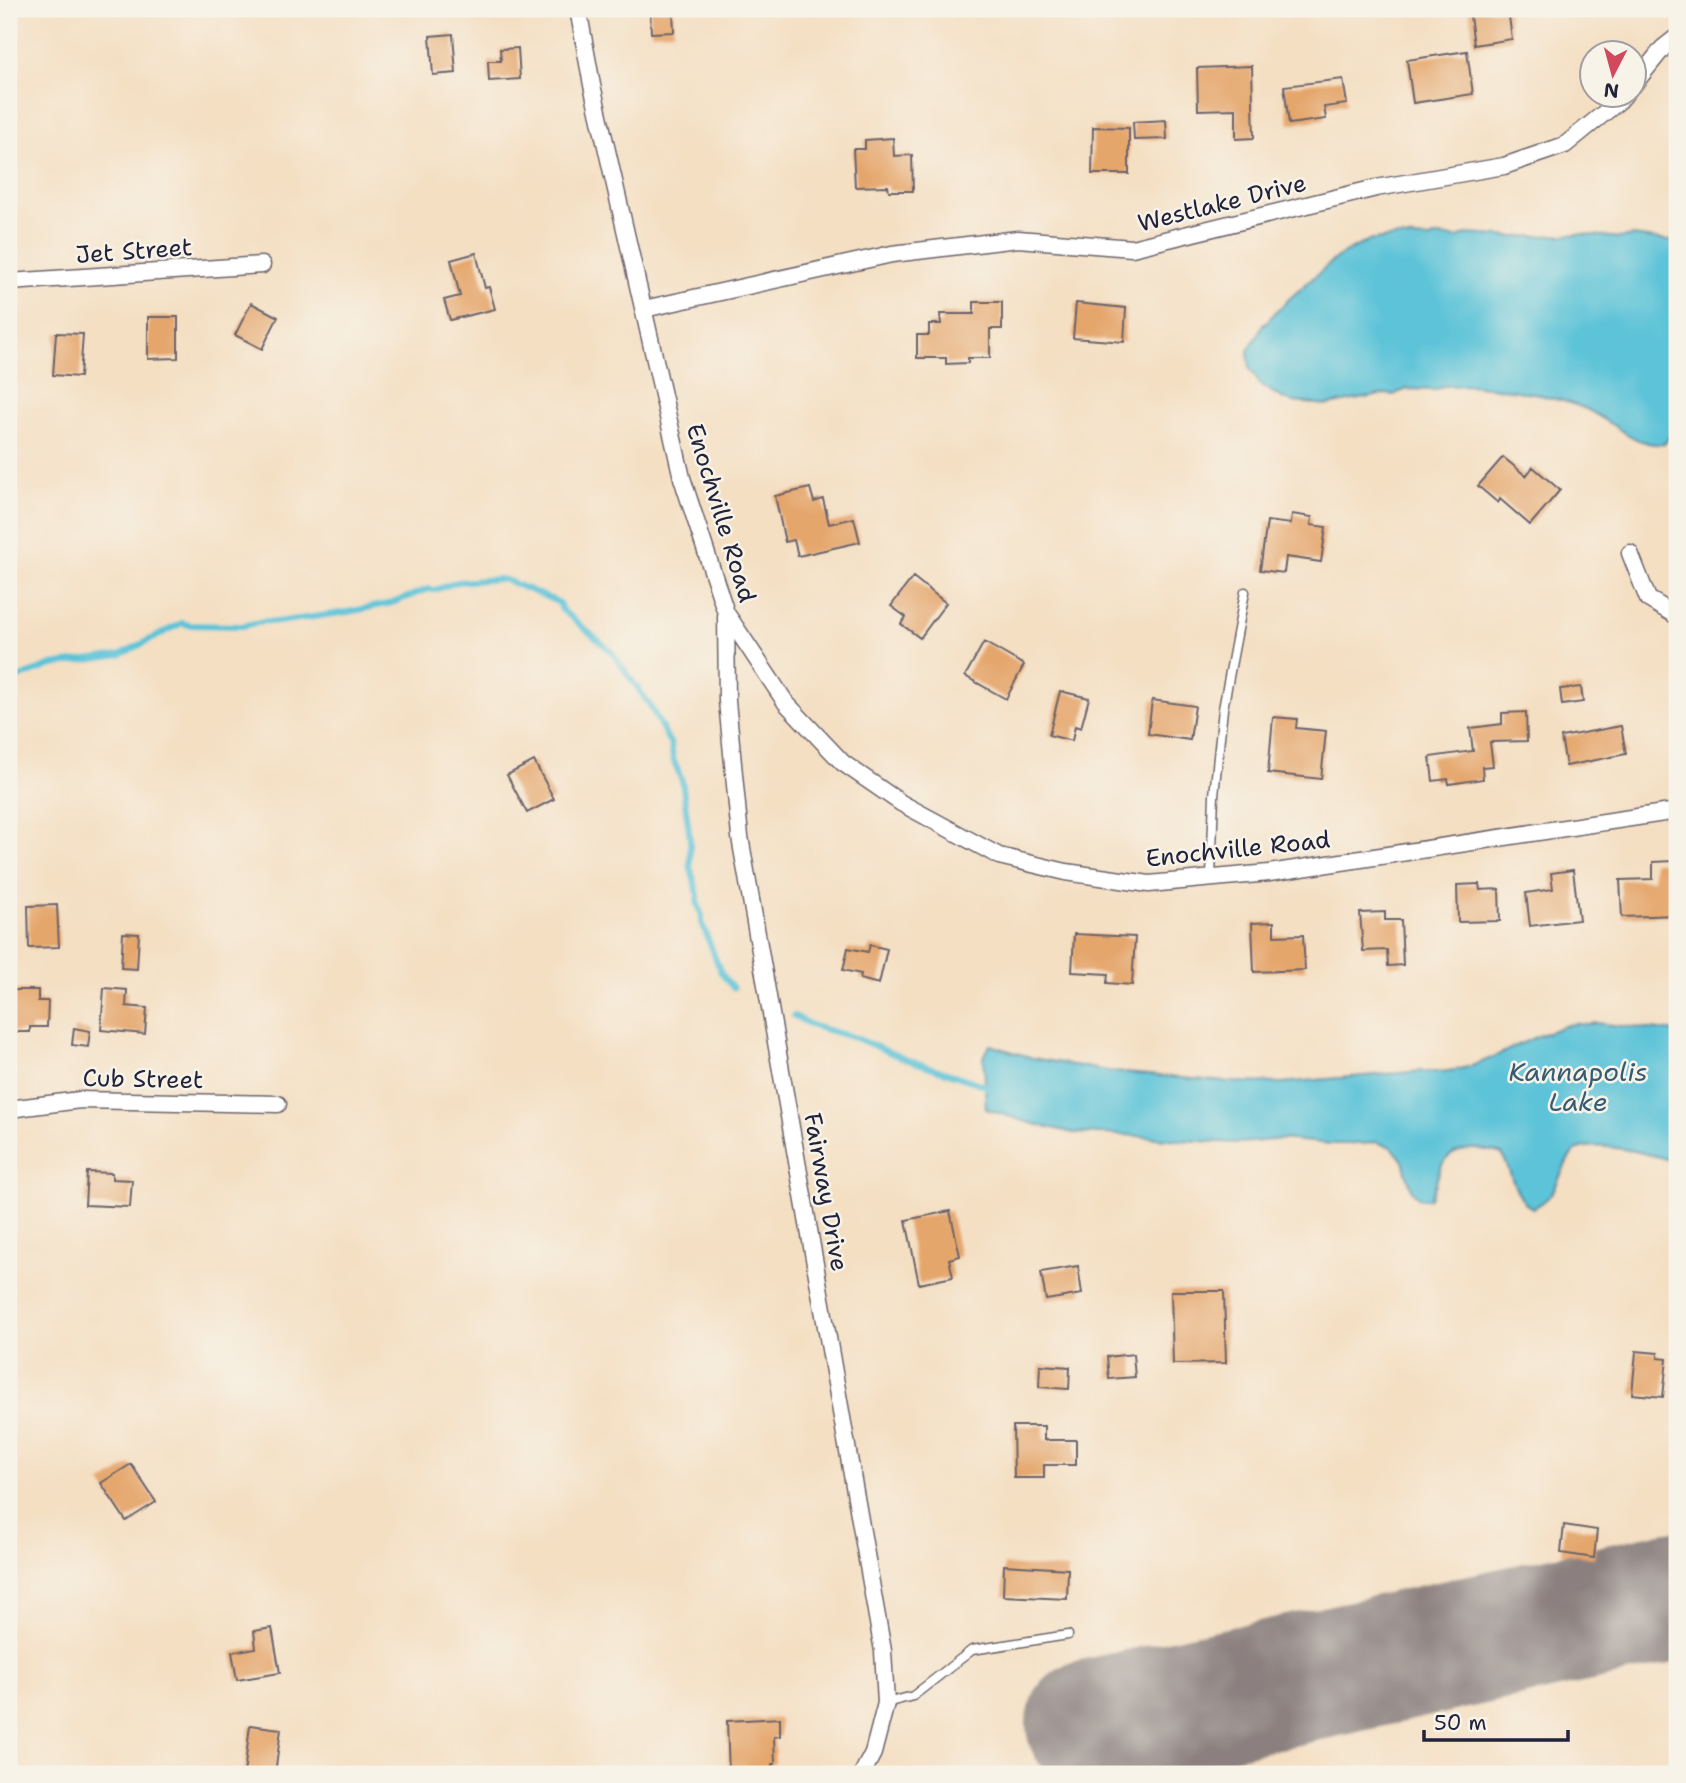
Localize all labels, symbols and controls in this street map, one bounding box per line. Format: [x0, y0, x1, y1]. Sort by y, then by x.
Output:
north arrow [1578, 38, 1648, 108]
text: N [1602, 77, 1620, 104]
street label: Westlake Drive [1134, 167, 1310, 239]
street label: Jet Street [75, 231, 193, 271]
street label: Enochville Road [679, 420, 763, 606]
street label: Enochville Road [1144, 823, 1332, 875]
water label: Kannapolis Lake [1508, 1054, 1648, 1119]
street label: Cub Street [82, 1062, 204, 1096]
street label: Fairway Drive [796, 1110, 856, 1274]
scale bar [1424, 1699, 1567, 1743]
text: 50 m [1434, 1709, 1487, 1737]

